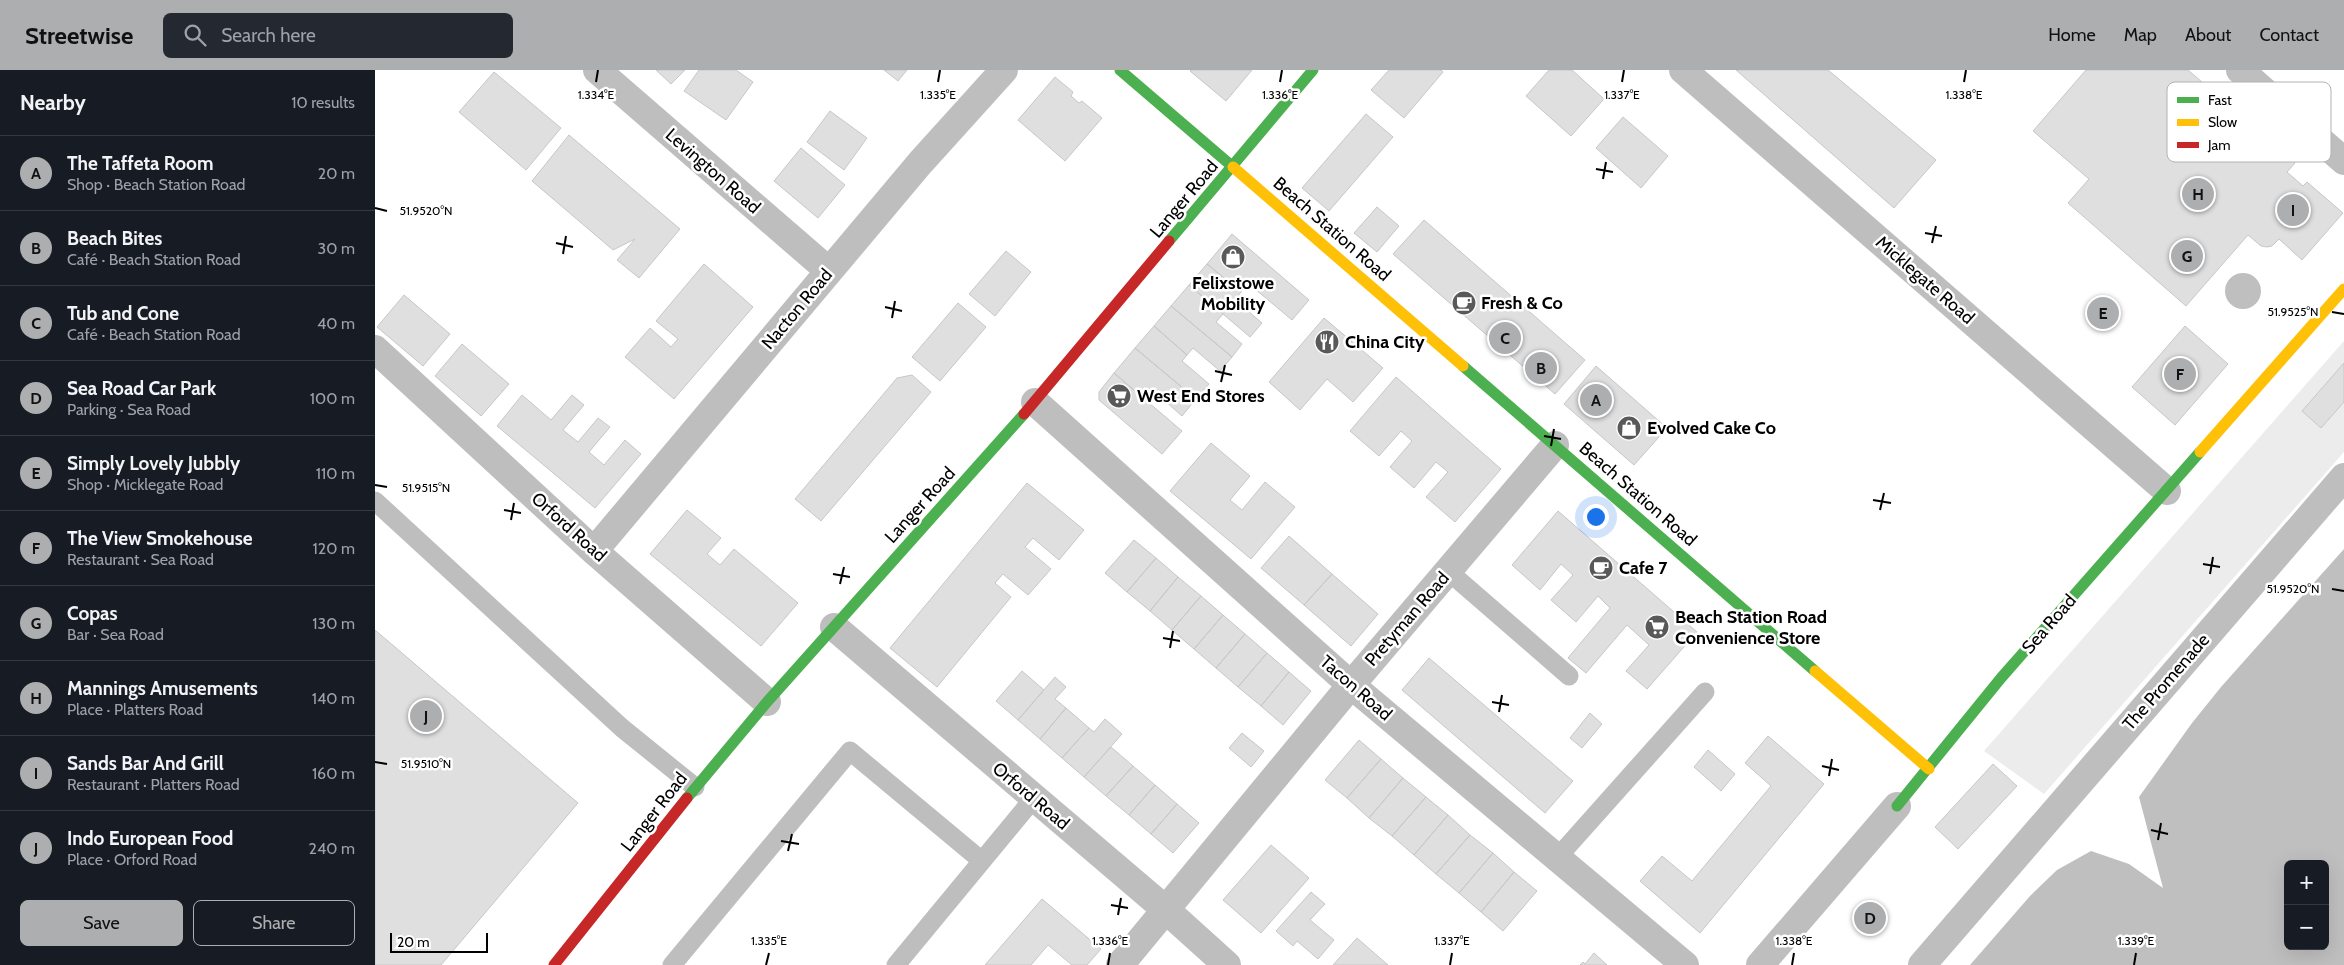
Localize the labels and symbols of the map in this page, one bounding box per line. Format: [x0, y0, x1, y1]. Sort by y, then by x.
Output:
legend [2167, 82, 2331, 162]
text: 1.334°E [578, 87, 615, 102]
text: 1.335°E [920, 87, 956, 102]
text: 1.336°E [1262, 87, 1298, 102]
text: 1.337°E [1604, 87, 1640, 102]
text: 1.338°E [1946, 87, 1983, 102]
text: Fast [2208, 91, 2232, 109]
text: Slow [2208, 113, 2237, 131]
street label: Levington Road [661, 124, 765, 218]
text: Jam [2207, 136, 2230, 154]
street label: Langer Road [1145, 156, 1223, 242]
street label: Beach Station Road [1269, 172, 1395, 286]
pin: H [2182, 175, 2214, 213]
pin: I [2277, 191, 2309, 229]
text: 51.9520°N [400, 203, 452, 218]
street label: Micklegate Road [1871, 231, 1979, 329]
pin: G [2171, 237, 2203, 275]
shop icon: Felixstowe Mobility [1220, 244, 1246, 270]
street label: Nacton Road [757, 264, 837, 354]
place label: Felixstowe Mobility [1192, 272, 1274, 315]
cafe icon: Fresh & Co [1451, 290, 1477, 316]
place label: Fresh & Co [1481, 292, 1563, 314]
pin: E [2087, 294, 2119, 332]
text: 51.9525°N [2268, 304, 2318, 319]
pin: C [1489, 319, 1521, 357]
restaurant icon: China City [1314, 329, 1340, 355]
place label: China City [1345, 331, 1425, 353]
pin: B [1525, 349, 1557, 387]
pin: F [2164, 355, 2196, 393]
pin: A [1580, 381, 1612, 419]
supermarket icon: West End Stores [1106, 383, 1132, 409]
place label: West End Stores [1137, 385, 1265, 407]
shop icon: Evolved Cake Co [1616, 415, 1642, 441]
place label: Evolved Cake Co [1647, 417, 1776, 439]
street label: Beach Station Road [1575, 437, 1701, 551]
street label: Langer Road [880, 462, 960, 548]
text: 51.9515°N [402, 480, 450, 495]
street label: Orford Road [527, 487, 611, 567]
your location [1583, 504, 1609, 530]
cafe icon: Cafe 7 [1588, 555, 1614, 581]
place label: Cafe 7 [1619, 557, 1668, 579]
street label: Pretyman Road [1360, 567, 1454, 671]
text: 51.9520°N [2267, 581, 2319, 596]
street label: Sea Road [2017, 590, 2081, 658]
place label: Beach Station Road Convenience Store [1675, 606, 1827, 649]
supermarket icon: Beach Station Road Convenience Store [1644, 614, 1670, 640]
street label: The Promenade [2118, 629, 2214, 735]
street label: Tacon Road [1315, 651, 1397, 725]
pin: J [410, 697, 442, 735]
text: 51.9510°N [401, 756, 451, 771]
street label: Orford Road [988, 757, 1074, 835]
street label: Langer Road [616, 768, 692, 856]
pin: D [1854, 899, 1886, 937]
scale bar [390, 930, 487, 953]
text: 1.335°E [751, 933, 787, 948]
text: 1.336°E [1092, 933, 1128, 948]
text: 1.337°E [1434, 933, 1470, 948]
text: 1.338°E [1776, 933, 1813, 948]
text: 1.339°E [2118, 933, 2155, 948]

